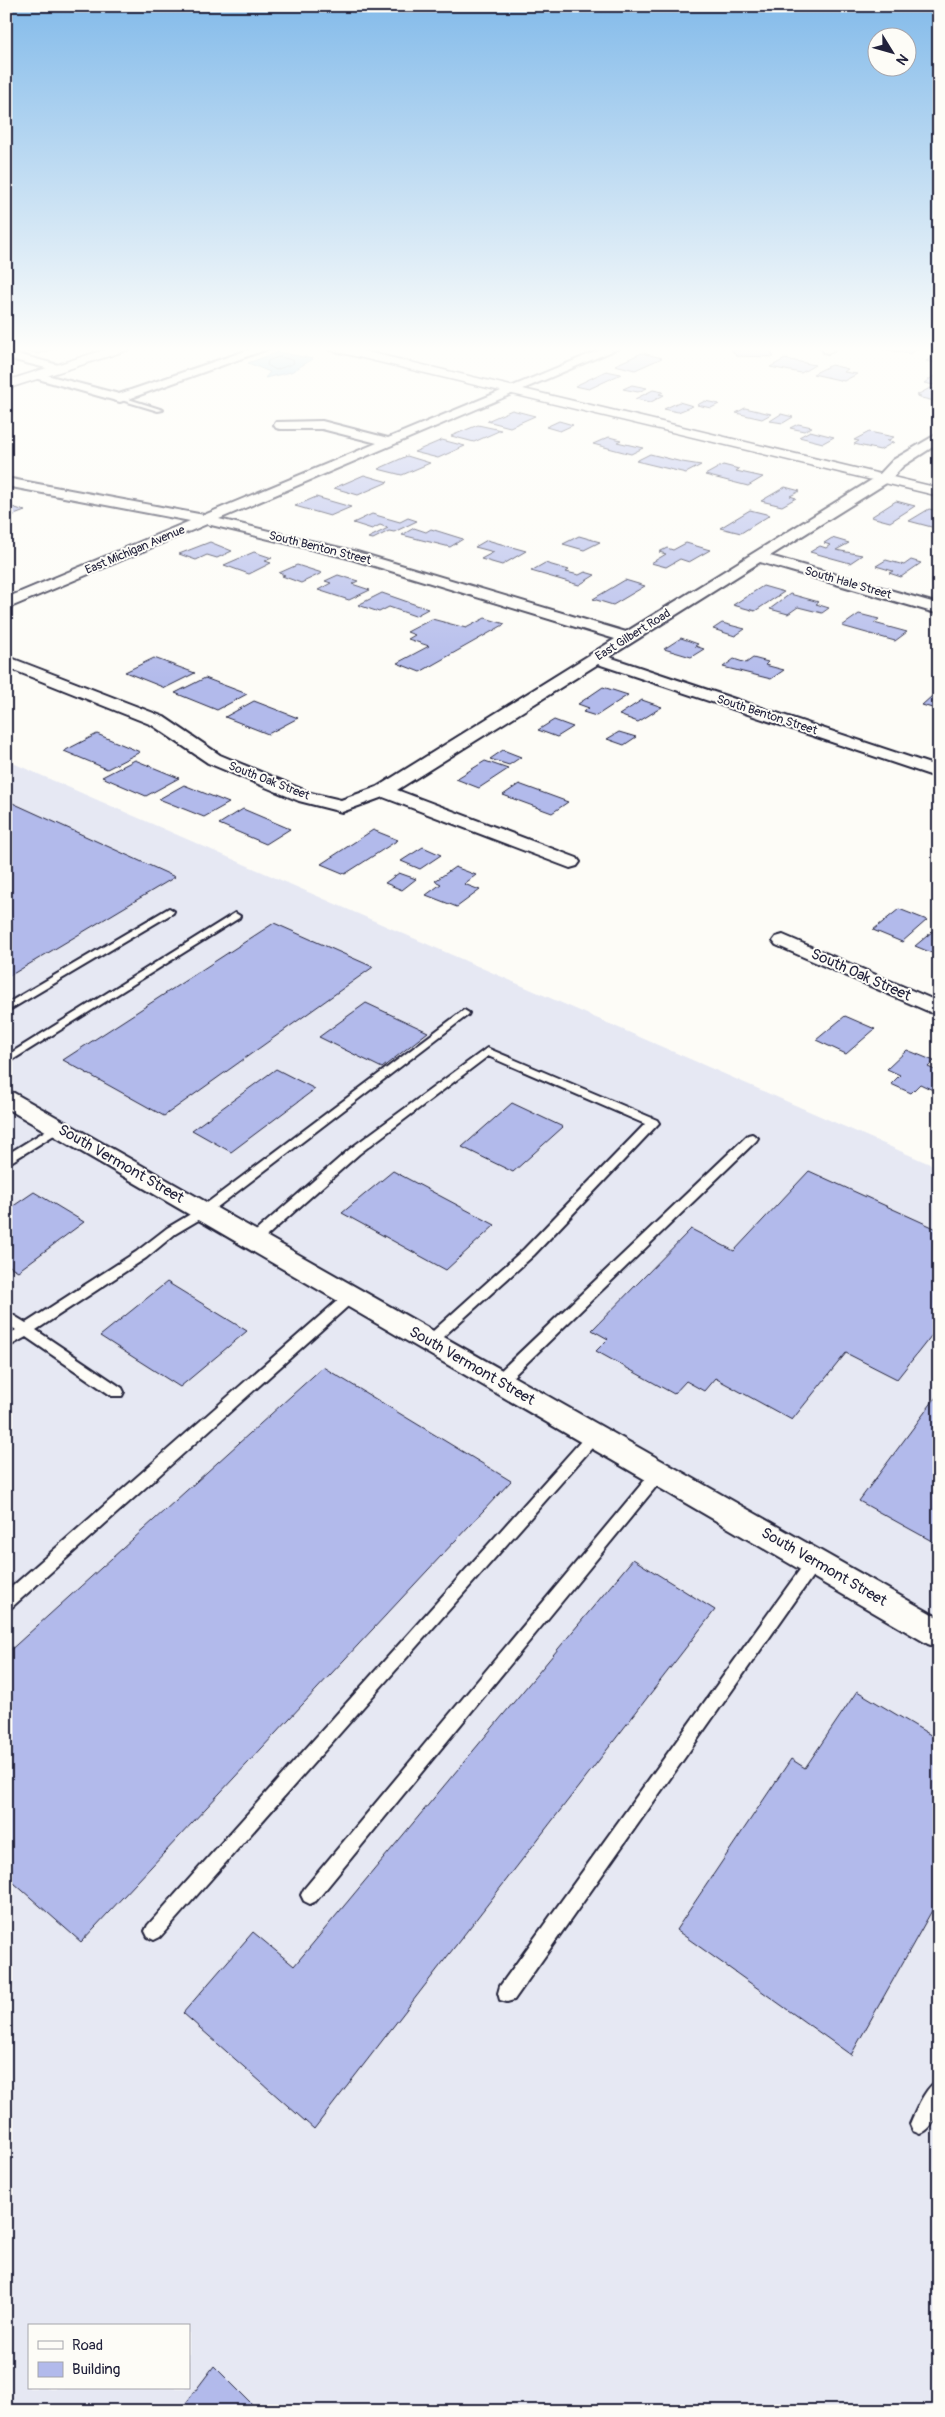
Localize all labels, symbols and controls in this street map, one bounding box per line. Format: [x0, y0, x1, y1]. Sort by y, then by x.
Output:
north arrow [868, 28, 918, 78]
text: N [892, 51, 912, 68]
street label: East Michigan Avenue [83, 522, 187, 578]
street label: South Benton Street [267, 528, 373, 568]
street label: South Hale Street [803, 563, 893, 603]
street label: East Gilbert Road [593, 606, 674, 664]
street label: South Benton Street [715, 692, 819, 738]
street label: South Oak Street [226, 759, 312, 803]
street label: South Oak Street [808, 944, 915, 1006]
street label: South Vermont Street [55, 1120, 188, 1208]
street label: South Vermont Street [406, 1322, 539, 1410]
street label: South Vermont Street [758, 1523, 891, 1611]
legend [28, 2324, 190, 2390]
text: Road [72, 2336, 103, 2355]
text: Building [72, 2360, 120, 2379]

